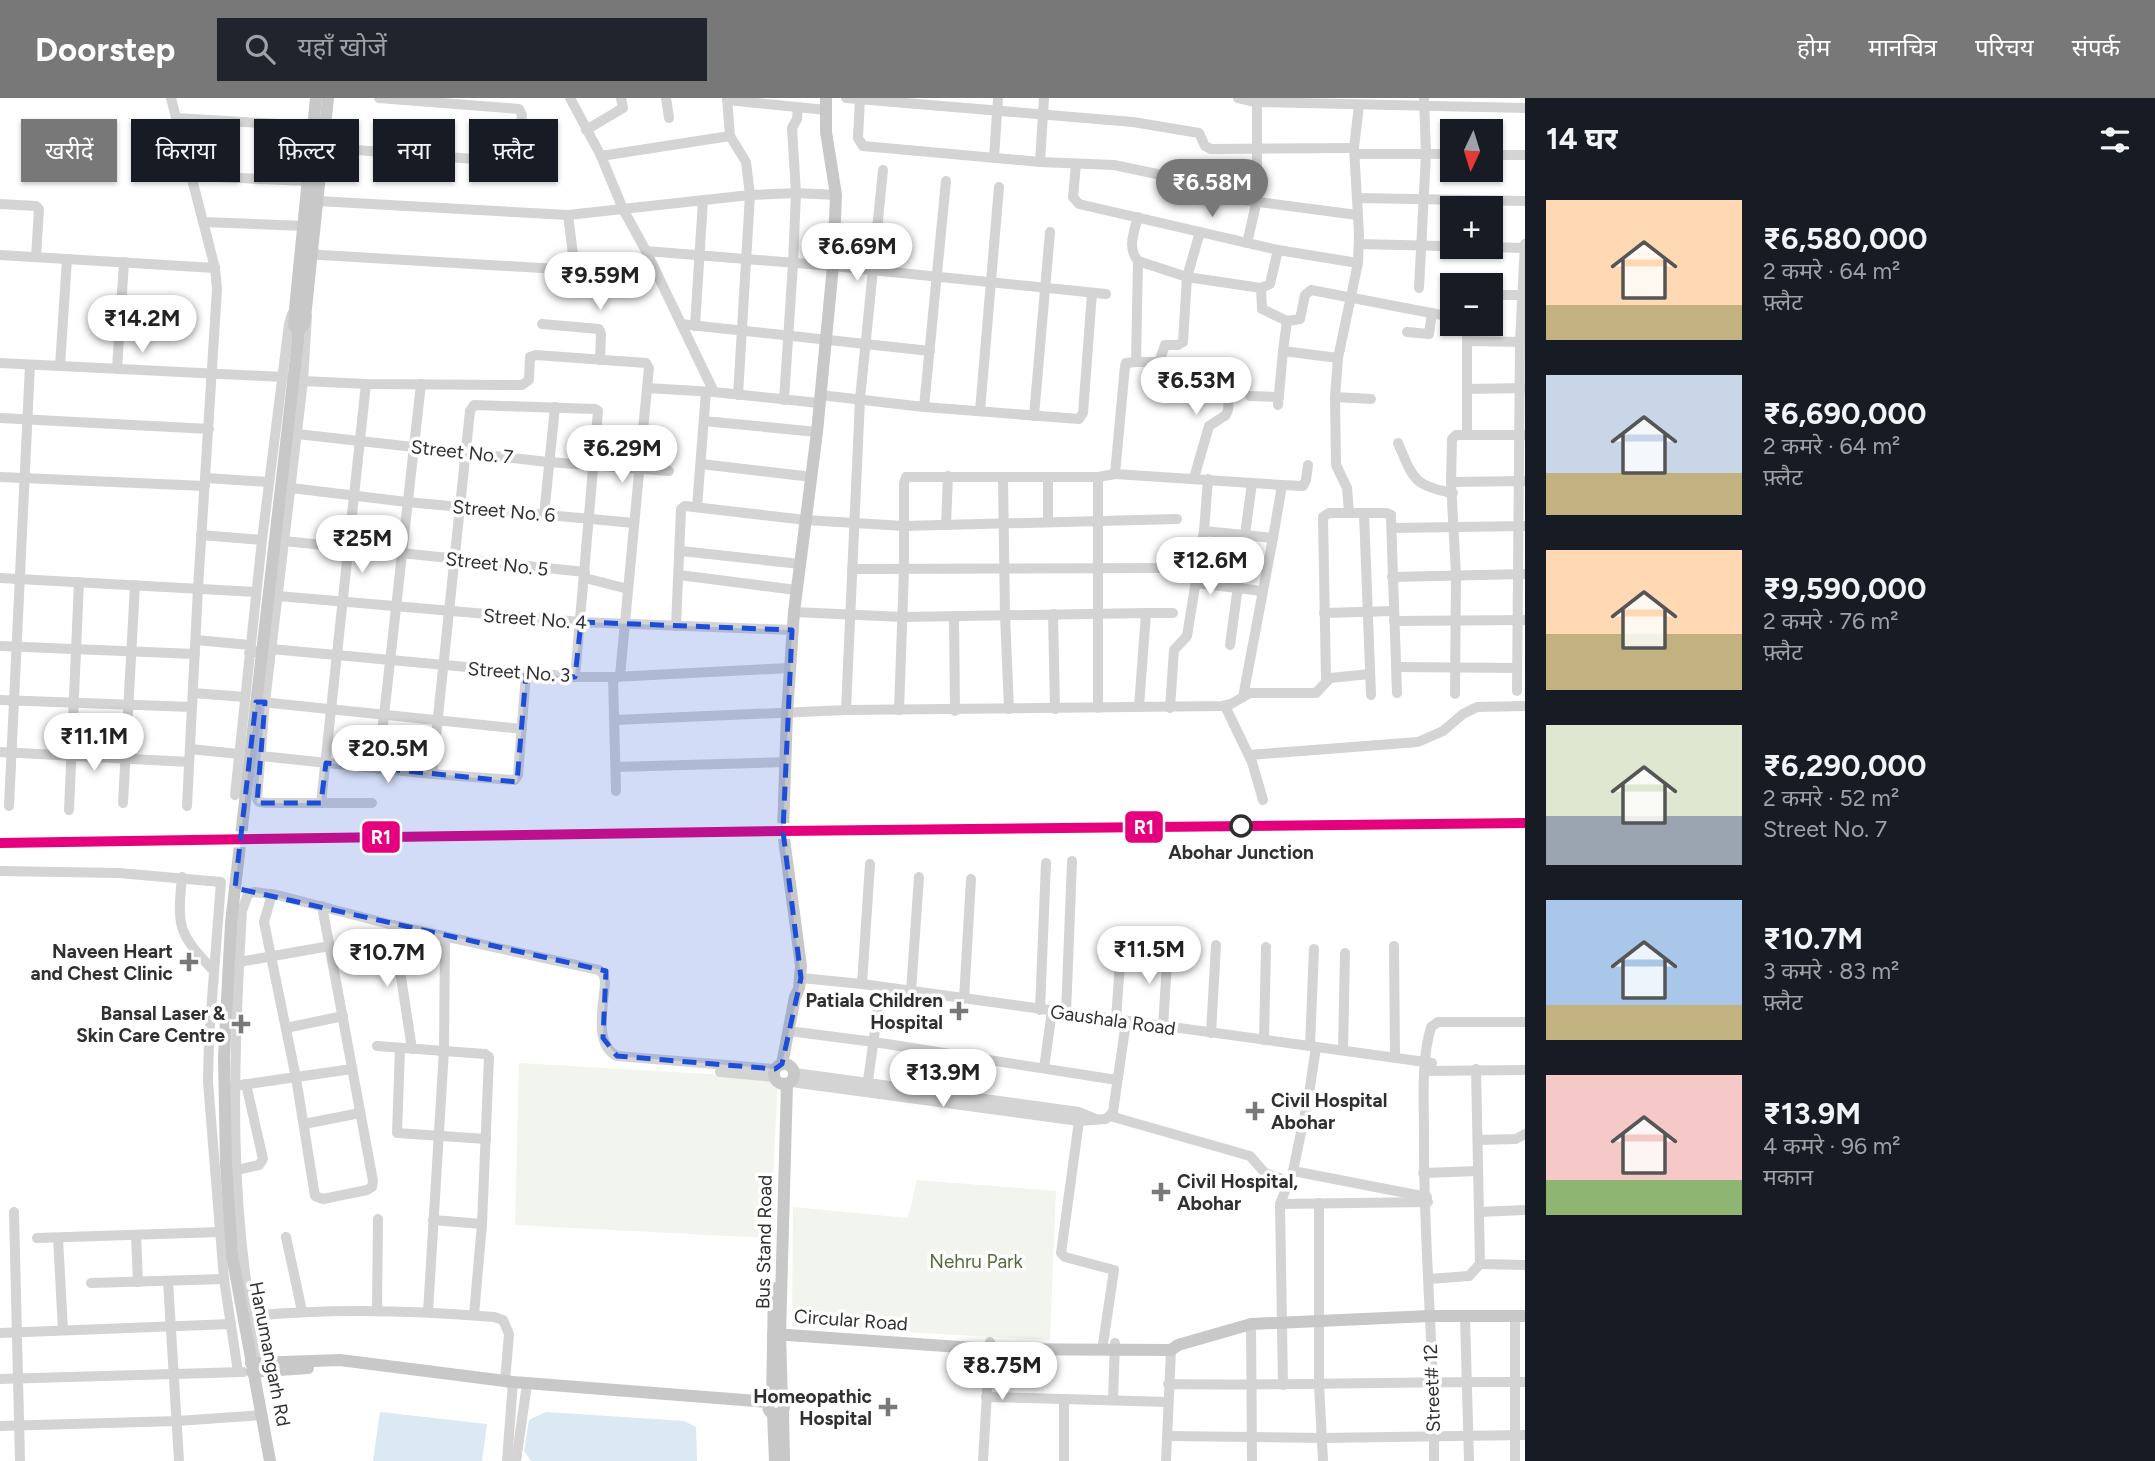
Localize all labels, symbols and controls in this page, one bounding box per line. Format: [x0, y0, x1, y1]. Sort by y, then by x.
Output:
search box [217, 18, 707, 81]
text: Doorstep [35, 30, 175, 69]
icon: search [241, 30, 279, 68]
text: यहाँ खोजें [297, 31, 387, 63]
text: होम [1797, 33, 1830, 62]
text: मानचित्र [1868, 33, 1937, 62]
text: परिचय [1975, 33, 2034, 62]
text: संपर्क [2072, 33, 2120, 62]
chip: खरीदें [21, 119, 117, 182]
chip: किराया [131, 119, 240, 182]
chip: फ़िल्टर [254, 119, 359, 182]
chip: नया [373, 119, 455, 182]
chip: फ़्लैट [469, 119, 558, 182]
north arrow [1440, 119, 1503, 182]
map controls [1440, 119, 1503, 336]
text: 14 घर [1546, 120, 1617, 157]
icon: filters [2096, 121, 2134, 159]
pin: ₹6.58M [1155, 159, 1269, 219]
text: ₹6.58M [1172, 168, 1252, 196]
button: + [1440, 196, 1503, 259]
text: ₹6,580,000 [1763, 220, 1927, 257]
pin: ₹6.69M [800, 223, 914, 283]
icon: home [1602, 228, 1686, 312]
text: ₹6.69M [817, 232, 897, 260]
pin: ₹9.59M [543, 252, 657, 312]
text: 2 कमरे · 64 m² [1763, 257, 1900, 285]
text: ₹9.59M [560, 261, 640, 289]
button: − [1440, 273, 1503, 336]
text: फ़्लैट [1763, 288, 1803, 316]
pin: ₹14.2M [85, 296, 199, 355]
text: ₹14.2M [104, 304, 180, 332]
pin: ₹6.53M [1139, 358, 1253, 417]
text: ₹6.53M [1157, 366, 1235, 394]
text: ₹6,690,000 [1763, 395, 1926, 432]
icon: home [1602, 403, 1686, 487]
pin: ₹6.29M [565, 426, 679, 485]
text: 2 कमरे · 64 m² [1763, 432, 1900, 460]
text: ₹6.29M [582, 434, 662, 462]
street label: Street No. 7 [410, 435, 514, 469]
text: फ़्लैट [1763, 463, 1803, 491]
street label: Street No. 6 [452, 495, 557, 527]
pin: ₹25M [321, 516, 403, 575]
text: ₹25M [332, 524, 392, 552]
pin: ₹12.6M [1153, 538, 1267, 597]
text: ₹12.6M [1172, 546, 1248, 574]
street label: Street No. 5 [444, 547, 550, 581]
text: ₹9,590,000 [1763, 570, 1926, 607]
icon: home [1602, 578, 1686, 662]
street label: Street No. 4 [482, 604, 588, 634]
text: 2 कमरे · 76 m² [1763, 607, 1899, 635]
text: फ़्लैट [1763, 638, 1803, 666]
street label: Street No. 3 [467, 657, 571, 687]
pin: ₹11.1M [37, 714, 151, 773]
text: ₹11.1M [60, 722, 128, 750]
pin: ₹20.5M [331, 726, 445, 785]
text: ₹20.5M [348, 734, 428, 762]
text: ₹6,290,000 [1763, 747, 1926, 784]
icon: home [1602, 753, 1686, 837]
text: 2 कमरे · 52 m² [1763, 784, 1899, 812]
line badge: R1 [1124, 810, 1164, 844]
marker: Abohar Junction [1230, 815, 1252, 837]
text: Street No. 7 [1763, 815, 1887, 843]
text: R1 [1134, 816, 1154, 839]
line badge: R1 [361, 820, 401, 854]
text: R1 [371, 826, 391, 849]
place label: Abohar Junction [1168, 841, 1314, 864]
text: ₹10.7M [1763, 920, 1863, 957]
pin: ₹11.5M [1092, 926, 1206, 986]
icon: home [1602, 928, 1686, 1012]
pin: ₹10.7M [330, 930, 444, 989]
text: ₹11.5M [1113, 935, 1185, 963]
text: ₹10.7M [349, 938, 425, 966]
place label: Naveen Heart and Chest Clinic [31, 940, 173, 985]
marker: Naveen Heart and Chest Clinic [179, 952, 199, 972]
text: 3 कमरे · 83 m² [1763, 957, 1899, 985]
text: फ़्लैट [1763, 988, 1803, 1016]
place label: Patiala Children Hospital [805, 989, 943, 1034]
street label: Gaushala Road [1049, 1000, 1177, 1040]
marker: Patiala Children Hospital [949, 1001, 969, 1021]
place label: Bansal Laser & Skin Care Centre [76, 1002, 226, 1047]
marker: Bansal Laser & Skin Care Centre [231, 1014, 251, 1034]
pin: ₹13.9M [886, 1049, 1000, 1109]
text: ₹13.9M [905, 1058, 981, 1086]
place label: Civil Hospital Abohar [1271, 1089, 1387, 1134]
text: ₹13.9M [1763, 1095, 1861, 1132]
marker: Civil Hospital Abohar [1245, 1101, 1265, 1121]
icon: home [1602, 1103, 1686, 1187]
text: 4 कमरे · 96 m² [1763, 1132, 1901, 1160]
text: मकान [1763, 1163, 1813, 1191]
place label: Civil Hospital, Abohar [1177, 1170, 1298, 1215]
street label: Bus Stand Road [751, 1175, 777, 1309]
marker: Civil Hospital, Abohar [1151, 1182, 1171, 1202]
park label: Nehru Park [929, 1250, 1024, 1273]
street label: Hanumangarh Rd [245, 1280, 295, 1428]
street label: Circular Road [793, 1305, 909, 1335]
pin: ₹8.75M [945, 1342, 1059, 1402]
street label: Street# 12 [1419, 1343, 1445, 1433]
text: ₹8.75M [962, 1351, 1042, 1379]
place label: Homeopathic Hospital [753, 1385, 872, 1430]
marker: Homeopathic Hospital [878, 1397, 898, 1417]

